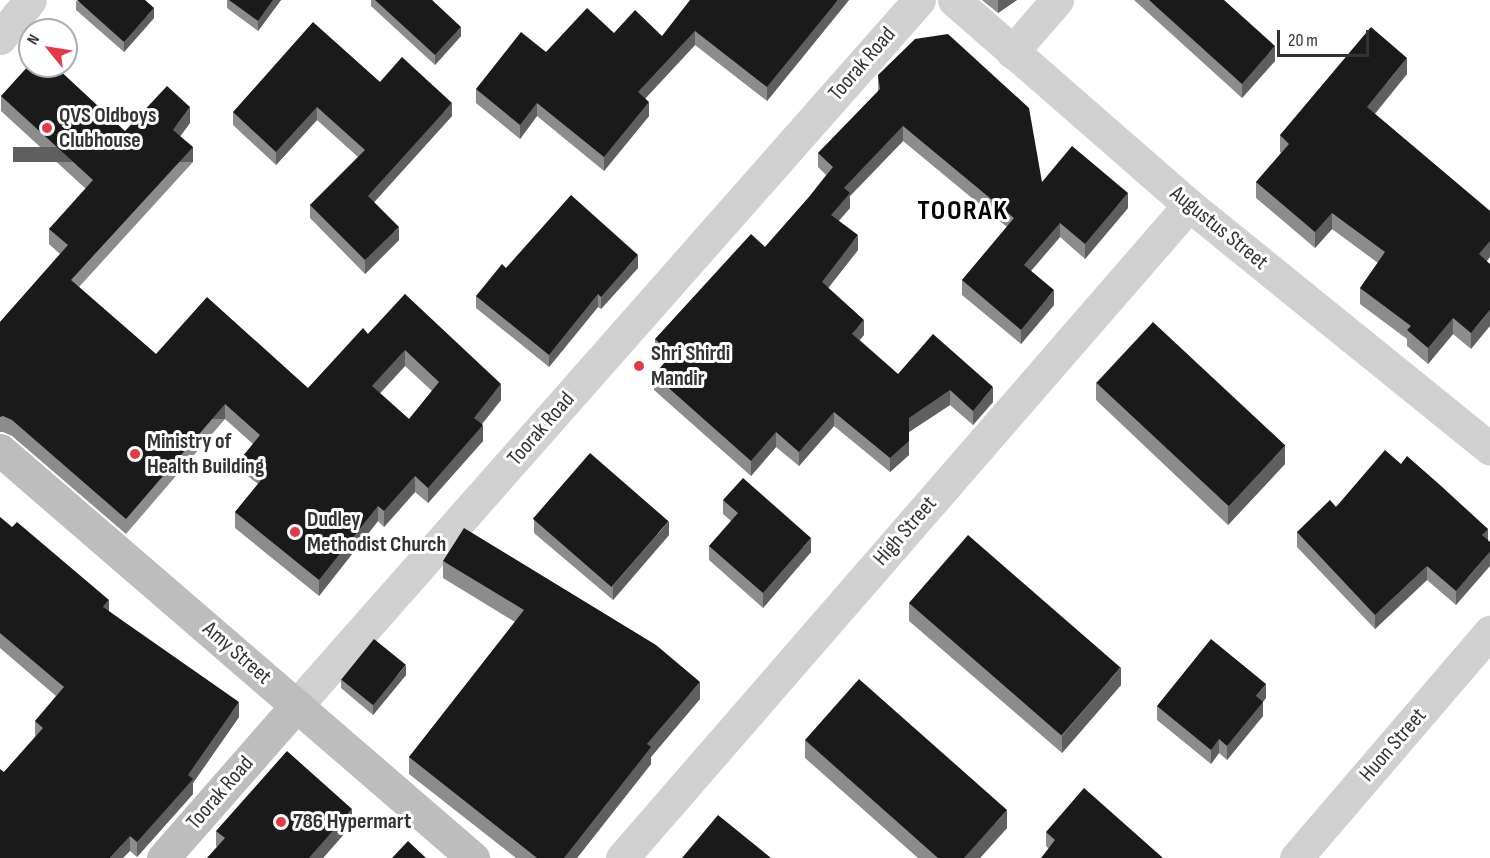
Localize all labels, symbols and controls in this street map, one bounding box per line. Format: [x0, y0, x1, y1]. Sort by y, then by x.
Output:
north arrow [18, 18, 78, 78]
scale bar [1280, 18, 1372, 56]
street label: Toorak Road [823, 22, 901, 106]
text: 20 m [1288, 30, 1318, 51]
text: N [23, 31, 44, 48]
place label: QVS Oldboys Clubhouse [59, 102, 156, 154]
marker: QVS Oldboys Clubhouse [40, 121, 54, 135]
street label: Augustus Street [1165, 181, 1273, 275]
district label: TOORAK [918, 194, 1008, 228]
place label: Shri Shirdi Mandir [651, 340, 730, 392]
marker: Shri Shirdi Mandir [632, 359, 646, 373]
street label: Toorak Road [502, 387, 580, 471]
place label: Ministry of Health Building [147, 428, 264, 480]
marker: Ministry of Health Building [128, 447, 142, 461]
street label: High Street [868, 491, 942, 571]
place label: Dudley Methodist Church [307, 506, 446, 558]
marker: Dudley Methodist Church [288, 525, 302, 539]
street label: Amy Street [197, 616, 277, 690]
street label: Huon Street [1354, 703, 1432, 787]
street label: Toorak Road [181, 751, 259, 835]
place label: 786 Hypermart [293, 809, 411, 835]
marker: 786 Hypermart [274, 815, 288, 829]

